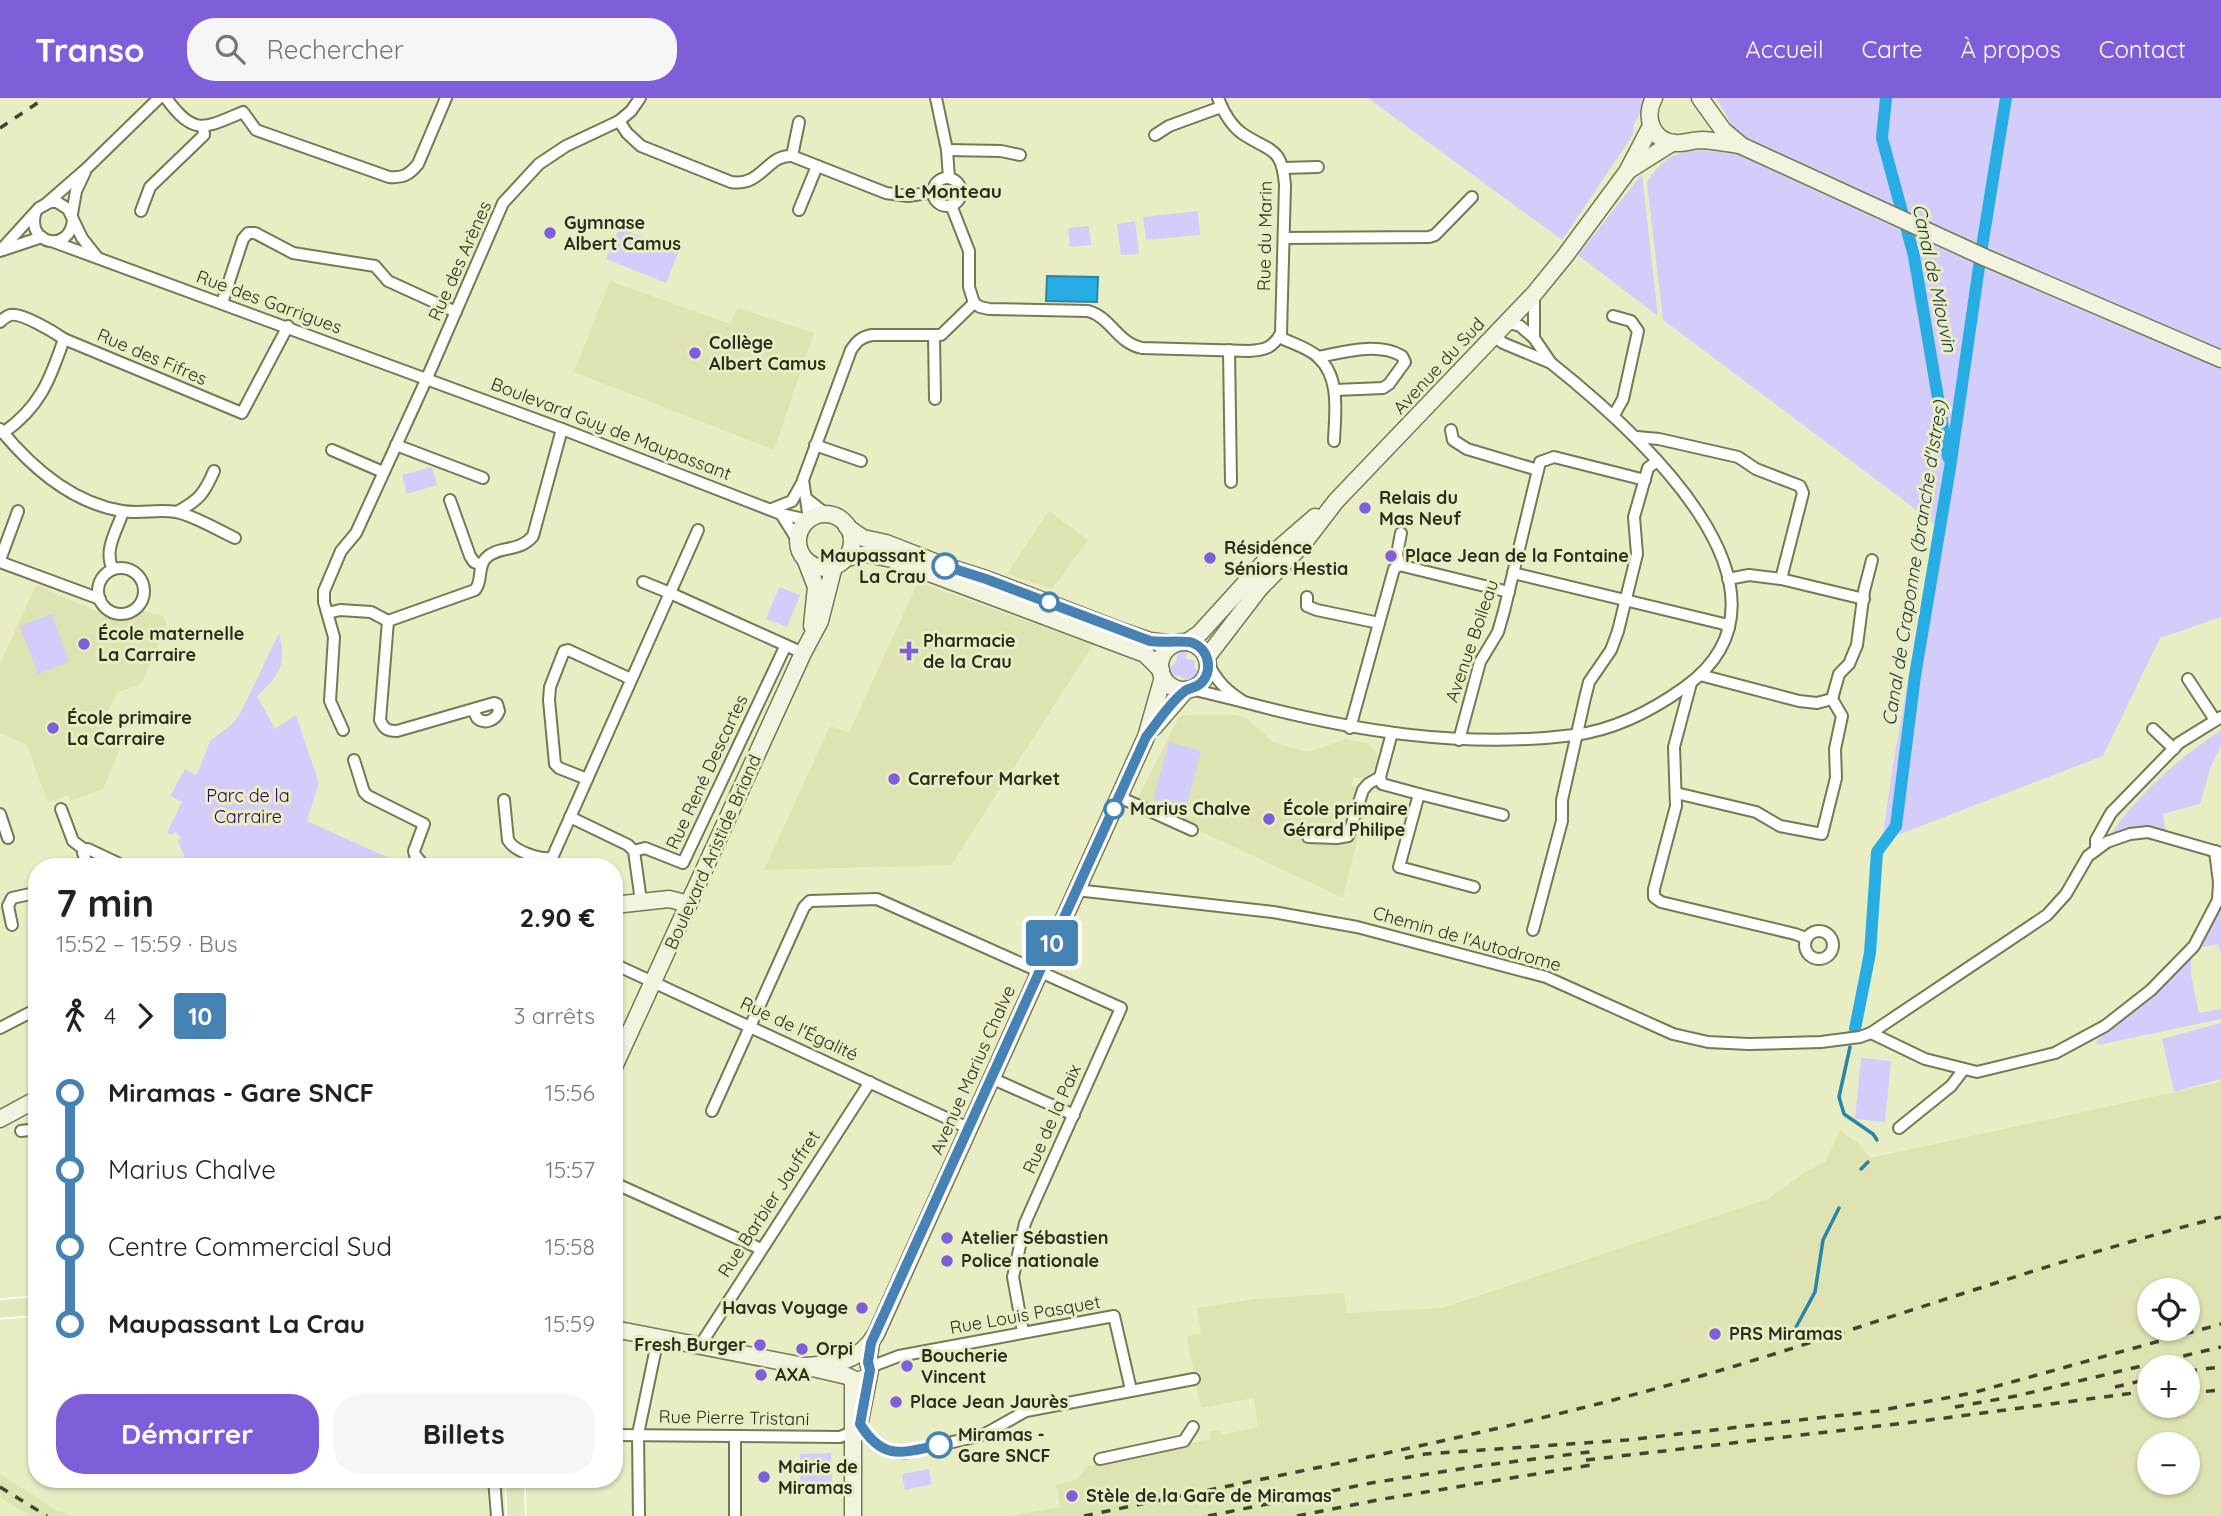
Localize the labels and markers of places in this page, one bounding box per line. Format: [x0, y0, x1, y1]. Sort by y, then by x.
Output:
place label: Gymnase Albert Camus [564, 211, 681, 255]
marker: Gymnase Albert Camus [542, 225, 558, 241]
place label: Collège Albert Camus [709, 331, 826, 375]
marker: Collège Albert Camus [687, 345, 703, 361]
place label: Relais du Mas Neuf [1379, 486, 1461, 530]
marker: Relais du Mas Neuf [1357, 500, 1373, 516]
place label: Résidence Séniors Hestia [1224, 536, 1348, 580]
place label: Maupassant La Crau [820, 544, 926, 588]
place label: Place Jean de la Fontaine [1405, 544, 1629, 567]
marker: Place Jean de la Fontaine [1383, 548, 1399, 564]
marker: Résidence Séniors Hestia [1202, 550, 1218, 566]
marker: Maupassant La Crau [932, 553, 958, 579]
unlabelled marker [1039, 592, 1059, 612]
place label: École maternelle La Carraire [98, 622, 244, 666]
place label: Pharmacie de la Crau [923, 629, 1016, 673]
marker: École maternelle La Carraire [76, 636, 92, 652]
marker: Pharmacie de la Crau [901, 643, 917, 659]
place label: École primaire La Carraire [67, 706, 192, 750]
marker: École primaire La Carraire [45, 720, 61, 736]
place label: Carrefour Market [908, 767, 1060, 790]
marker: Carrefour Market [886, 771, 902, 787]
place label: Marius Chalve [1130, 797, 1251, 820]
place label: École primaire Gérard Philipe [1283, 797, 1408, 841]
marker: Marius Chalve [1104, 799, 1124, 819]
marker: École primaire Gérard Philipe [1261, 811, 1277, 827]
place label: Atelier Sébastien [961, 1226, 1109, 1249]
marker: Atelier Sébastien [939, 1230, 955, 1246]
place label: Police nationale [961, 1249, 1099, 1272]
marker: Police nationale [939, 1253, 955, 1269]
place label: Havas Voyage [722, 1296, 848, 1319]
marker: Havas Voyage [854, 1300, 870, 1316]
place label: PRS Miramas [1729, 1322, 1843, 1345]
marker: PRS Miramas [1707, 1326, 1723, 1342]
place label: Fresh Burger [634, 1333, 746, 1356]
marker: Fresh Burger [752, 1337, 768, 1353]
place label: Orpi [816, 1337, 853, 1360]
marker: Orpi [794, 1341, 810, 1357]
place label: Boucherie Vincent [921, 1344, 1008, 1388]
marker: Boucherie Vincent [899, 1358, 915, 1374]
place label: AXA [775, 1363, 810, 1386]
marker: AXA [753, 1367, 769, 1383]
place label: Place Jean Jaurès [910, 1390, 1068, 1413]
marker: Place Jean Jaurès [888, 1394, 904, 1410]
place label: Miramas - Gare SNCF [958, 1423, 1051, 1467]
marker: Miramas - Gare SNCF [926, 1432, 952, 1458]
place label: Mairie de Miramas [778, 1455, 858, 1499]
marker: Mairie de Miramas [756, 1469, 772, 1485]
place label: Stèle de la Gare de Miramas [1086, 1484, 1332, 1507]
marker: Stèle de la Gare de Miramas [1064, 1488, 1080, 1504]

